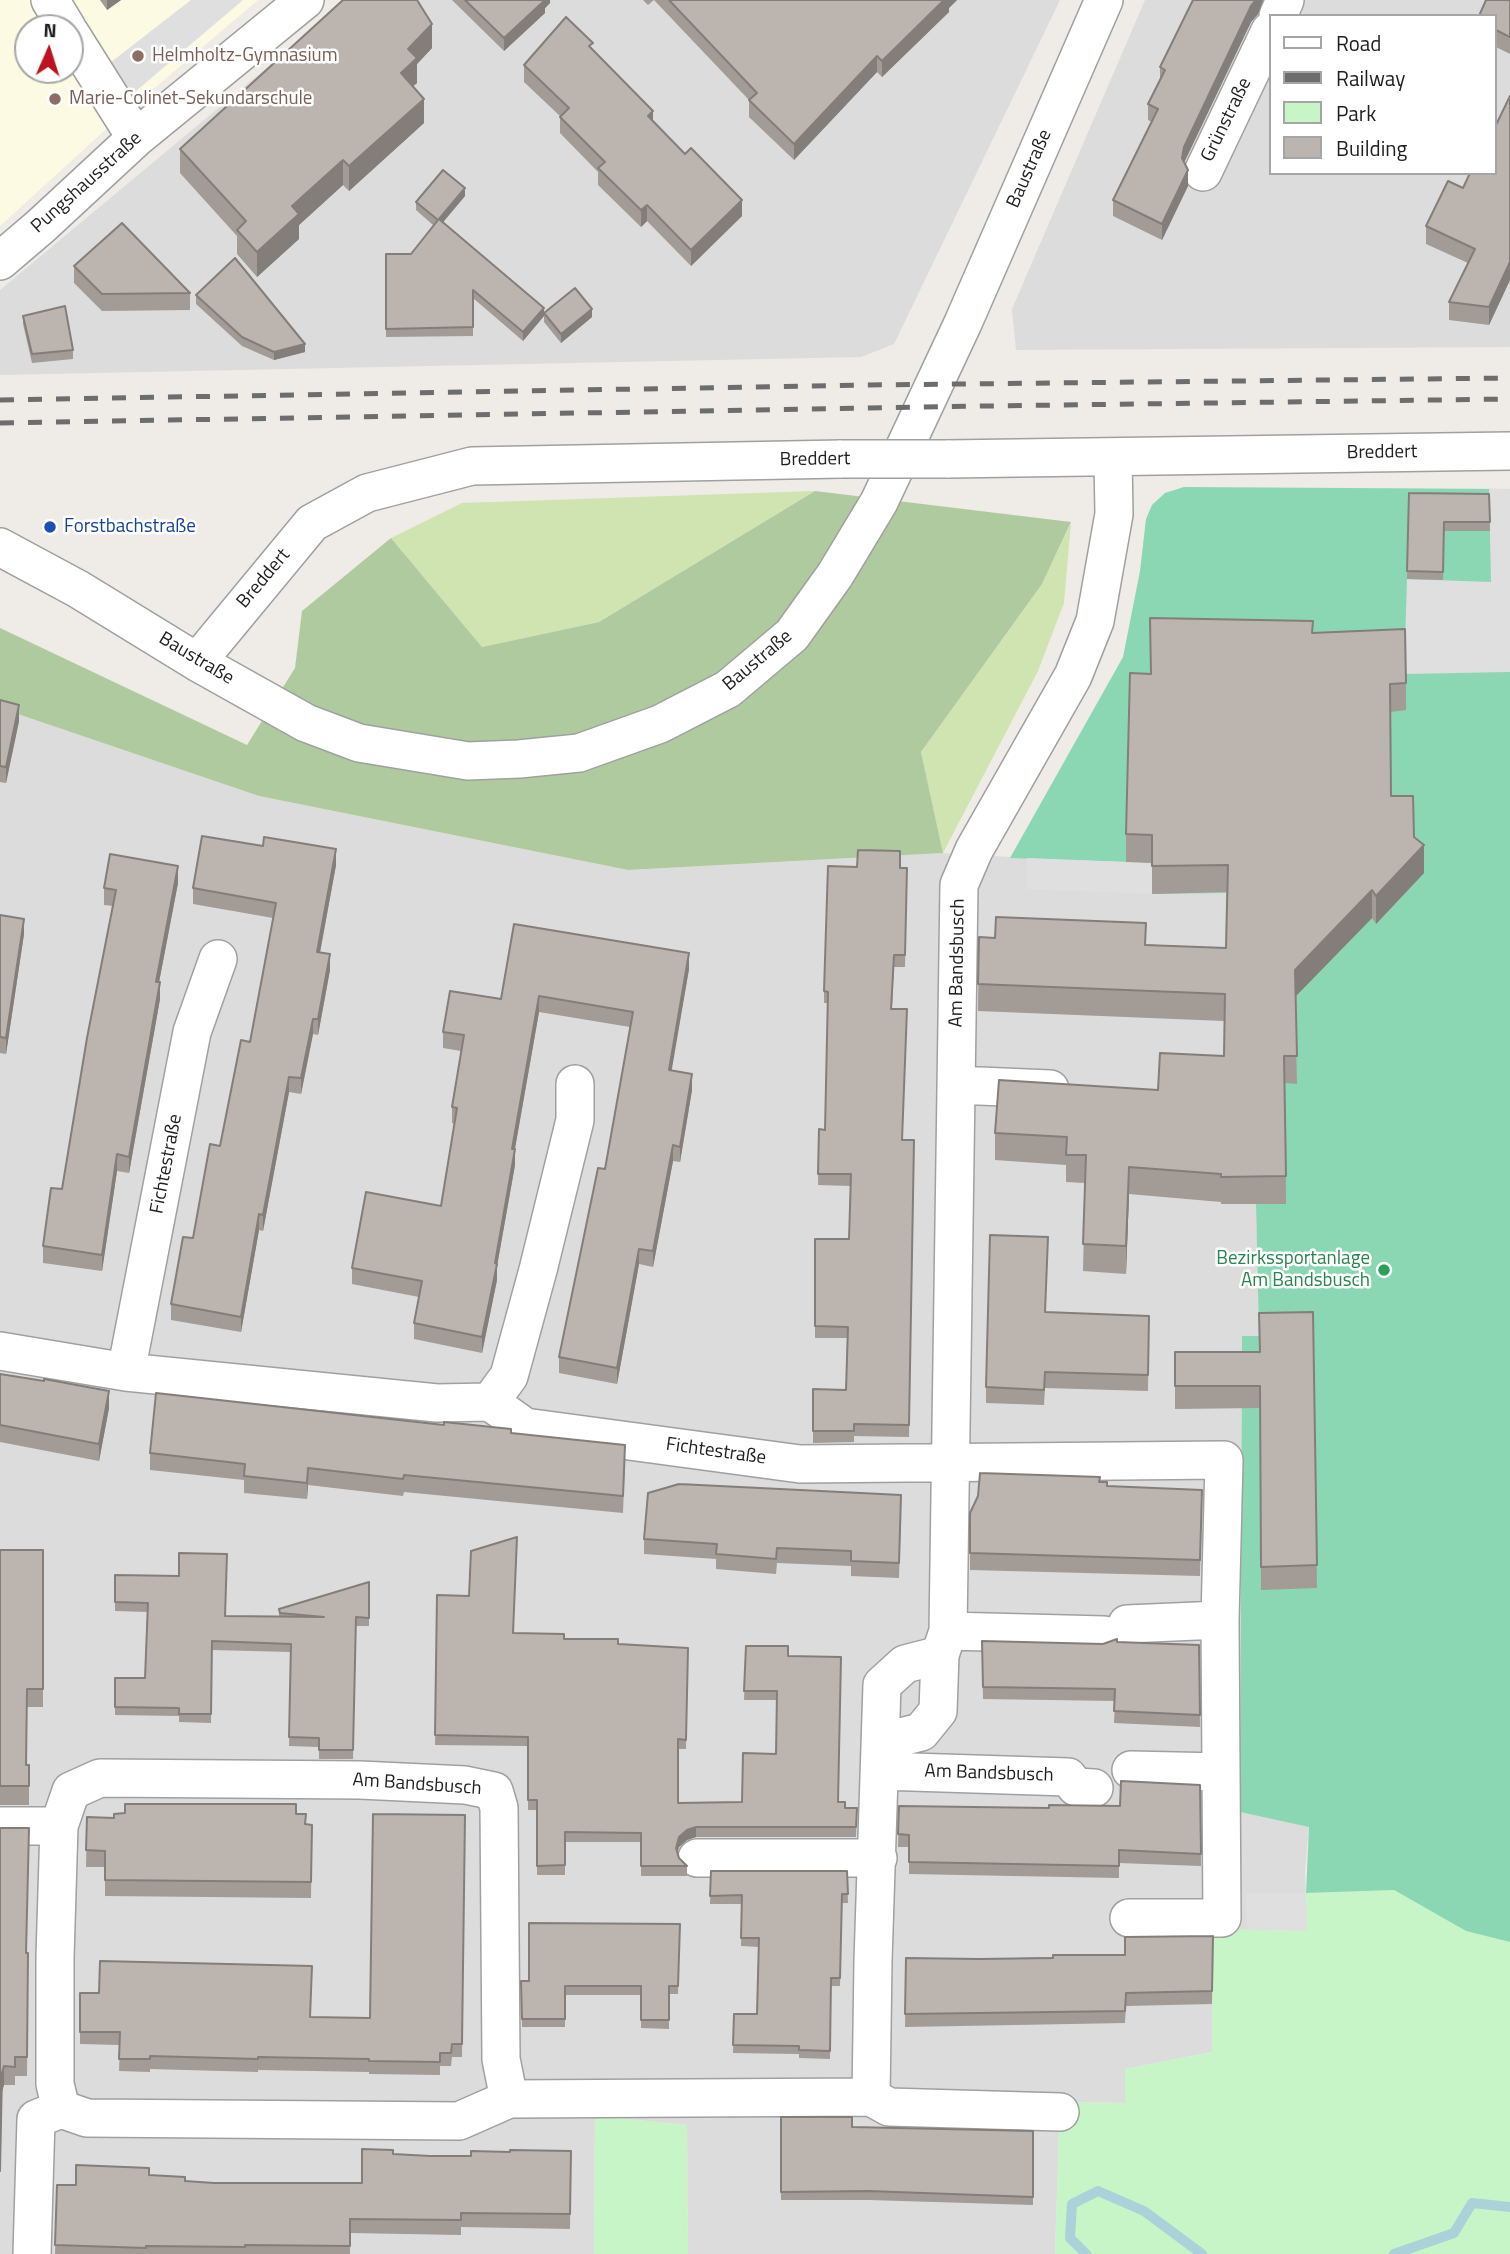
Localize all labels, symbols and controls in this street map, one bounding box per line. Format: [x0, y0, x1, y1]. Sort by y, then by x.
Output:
north arrow [14, 14, 84, 84]
legend [1268, 14, 1496, 175]
text: N [43, 15, 57, 44]
text: Road [1336, 27, 1381, 59]
place label: Helmholtz-Gymnasium [152, 45, 338, 67]
marker: Helmholtz-Gymnasium [130, 48, 146, 64]
text: Railway [1336, 62, 1405, 94]
street label: Grünstraße [1197, 74, 1257, 166]
place label: Marie-Colinet-Sekundarschule [69, 88, 312, 110]
marker: Marie-Colinet-Sekundarschule [47, 91, 63, 107]
text: Park [1336, 97, 1376, 129]
street label: Baustraße [1003, 126, 1057, 212]
street label: Pungshausstraße [27, 127, 147, 239]
text: Building [1336, 132, 1407, 164]
street label: Breddert [1346, 441, 1418, 465]
street label: Breddert [779, 448, 851, 472]
place label: Forstbachstraße [64, 516, 196, 538]
marker: Forstbachstraße [42, 519, 58, 535]
street label: Breddert [233, 545, 295, 613]
street label: Baustraße [719, 625, 797, 697]
street label: Baustraße [154, 628, 238, 690]
street label: Am Bandsbusch [945, 898, 971, 1028]
street label: Fichtestraße [146, 1112, 188, 1216]
place label: Bezirkssportanlage Am Bandsbusch [1216, 1248, 1370, 1292]
marker: Bezirkssportanlage Am Bandsbusch [1376, 1262, 1392, 1278]
street label: Fichtestraße [664, 1434, 768, 1470]
street label: Am Bandsbusch [924, 1760, 1054, 1788]
street label: Am Bandsbusch [352, 1769, 482, 1801]

